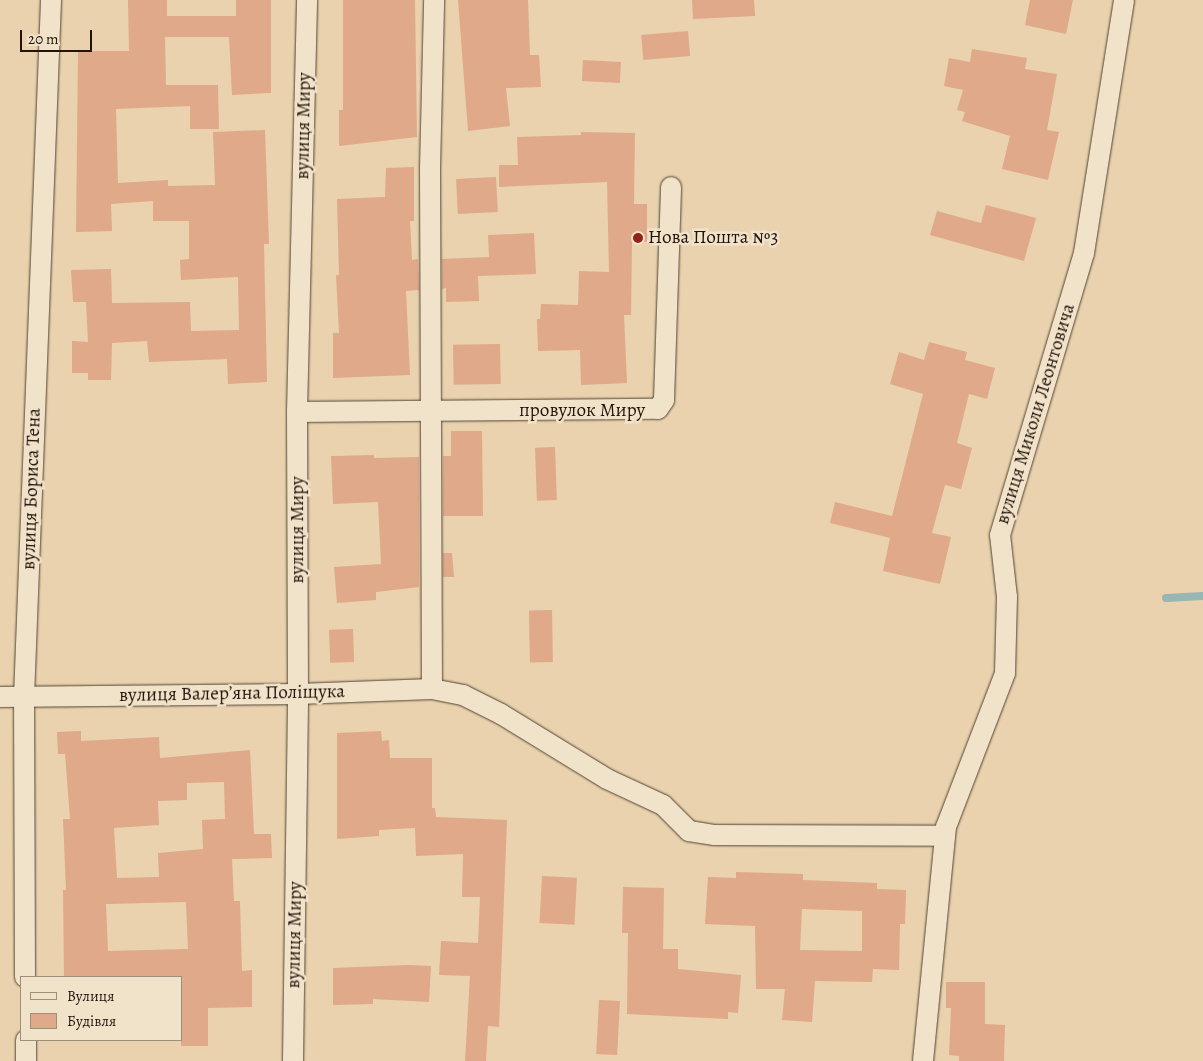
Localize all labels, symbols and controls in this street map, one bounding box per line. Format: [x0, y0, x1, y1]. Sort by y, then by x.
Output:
scale bar [22, 20, 95, 52]
text: 20 m [28, 29, 59, 49]
street label: вулиця Миру [292, 72, 316, 180]
place label: Нова Пошта №3 [648, 227, 778, 249]
marker: Нова Пошта №3 [632, 232, 644, 244]
street label: вулиця Миколи Леонтовича [992, 301, 1080, 527]
street label: провулок Миру [519, 400, 645, 422]
street label: вулиця Бориса Тена [18, 408, 46, 570]
street label: вулиця Миру [287, 476, 309, 584]
street label: вулиця Валерʼяна Поліщука [119, 681, 345, 707]
street label: вулиця Миру [283, 881, 307, 989]
legend [20, 976, 182, 1041]
text: Вулиця [67, 986, 114, 1006]
text: Будівля [67, 1011, 116, 1031]

